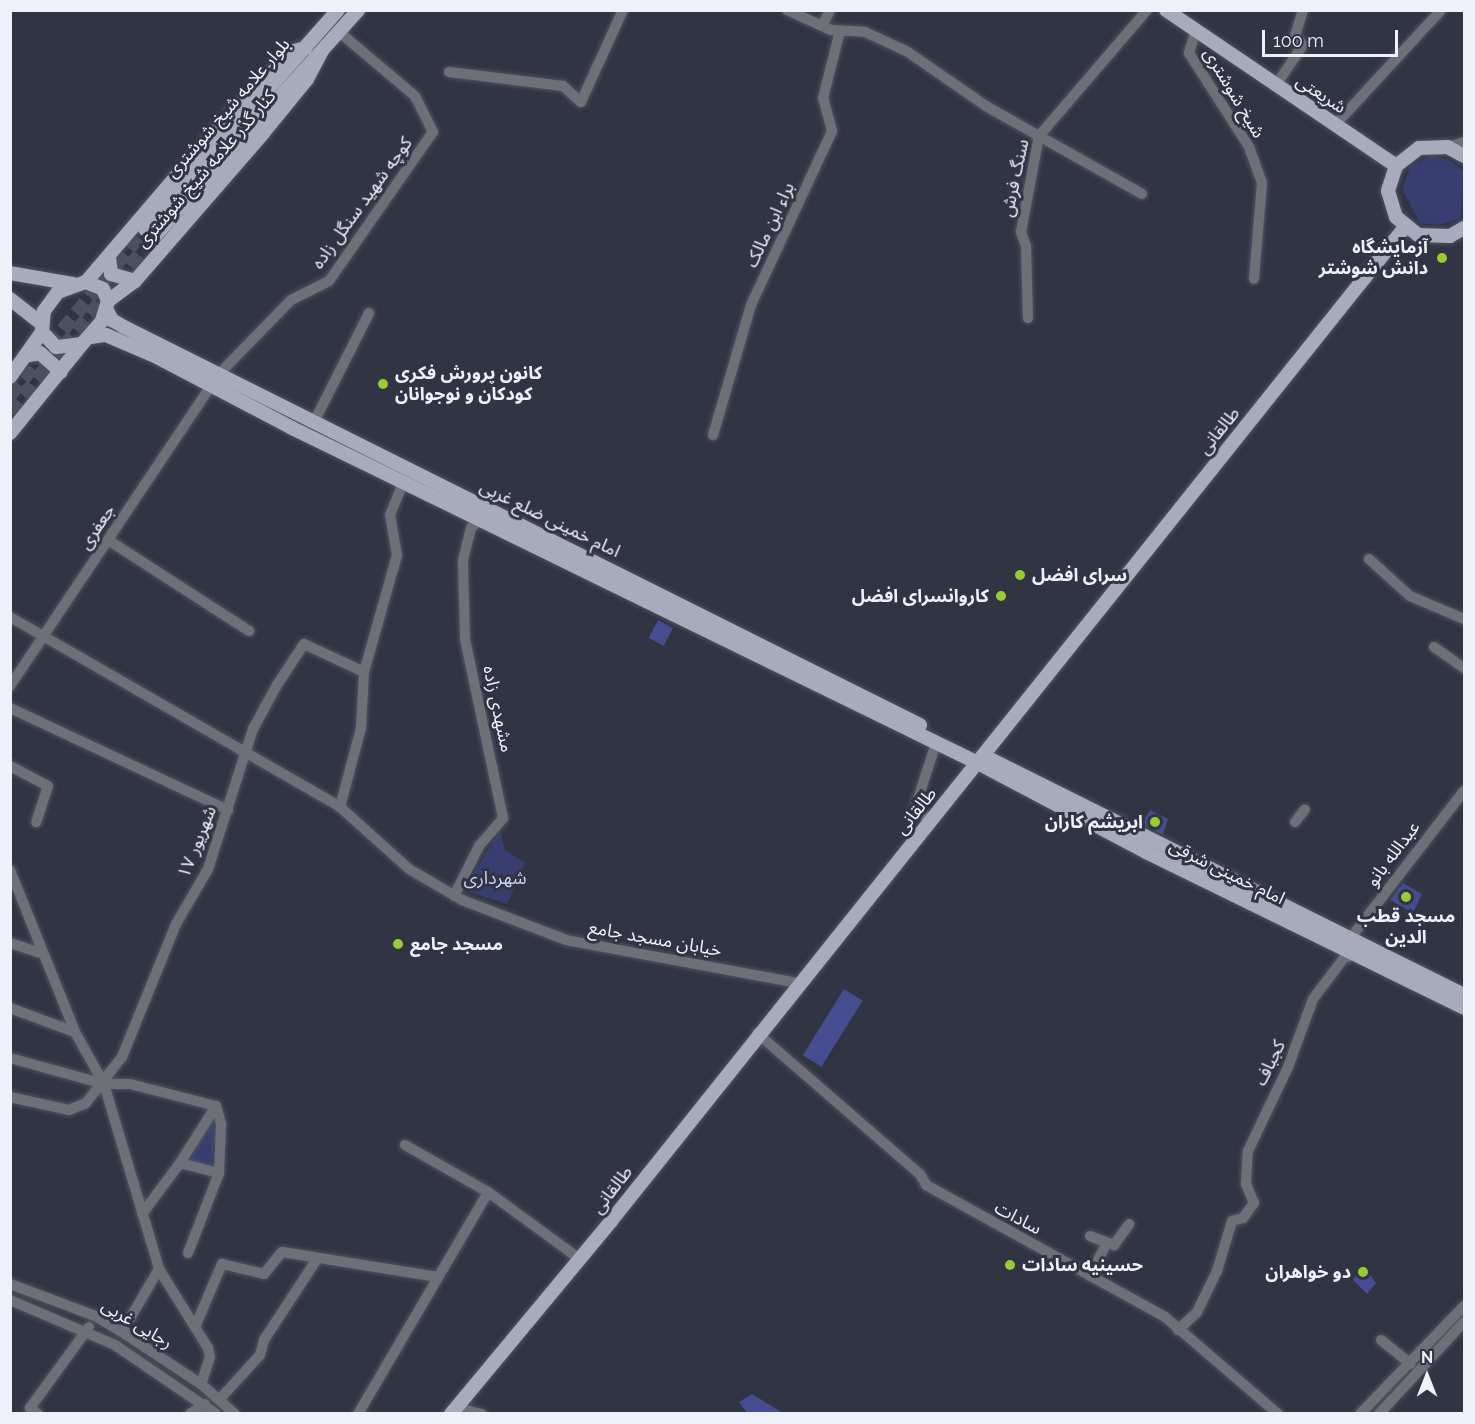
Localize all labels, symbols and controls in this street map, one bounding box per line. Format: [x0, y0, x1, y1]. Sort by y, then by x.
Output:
scale bar [1265, 18, 1402, 56]
text: 100 m [1273, 30, 1324, 51]
street label: بلوار علامه شیخ شوشتری [161, 34, 295, 182]
street label: شیخ شوشتری [1199, 44, 1269, 142]
street label: شریعتی [1292, 70, 1350, 118]
street label: کنار گذر علامه شیخ شوشتری [132, 86, 280, 252]
street label: کوچه شهید سنگل زاده [307, 133, 417, 273]
street label: سنگ فرش [996, 137, 1034, 219]
street label: براء ابن مالک [741, 179, 799, 271]
place label: آزمایشگاه دانش شوشتر [1319, 237, 1428, 280]
marker: آزمایشگاه دانش شوشتر [1433, 249, 1451, 267]
place label: کانون پرورش فکری کودکان و نوجوانان [395, 363, 542, 406]
marker: کانون پرورش فکری کودکان و نوجوانان [376, 377, 390, 391]
street label: طالقانی [1194, 403, 1244, 459]
street label: امام خمینی ضلع غربی [476, 476, 624, 562]
street label: جعفری [74, 500, 120, 554]
place label: سرای افضل [1032, 564, 1127, 586]
marker: سرای افضل [1013, 568, 1027, 582]
place label: کاروانسرای افضل [852, 585, 989, 607]
marker: کاروانسرای افضل [994, 589, 1008, 603]
street label: مشهدی زاده [478, 664, 518, 754]
street label: طالقانی [891, 783, 941, 839]
street label: ۱۷ شهریور [173, 803, 221, 881]
place label: ابریشم کاران [1045, 811, 1143, 833]
marker: ابریشم کاران [1148, 815, 1162, 829]
street label: عبدالله بانو [1362, 817, 1424, 891]
street label: امام خمینی شرقی [1166, 835, 1288, 909]
park label: شهرداری [464, 867, 526, 889]
marker: مسجد قطب الدین [1399, 890, 1413, 904]
place label: مسجد قطب الدین [1357, 906, 1455, 948]
street label: خیابان مسجد جامع [587, 917, 723, 961]
place label: مسجد جامع [410, 933, 503, 955]
marker: مسجد جامع [391, 937, 405, 951]
street label: کجباف [1250, 1037, 1290, 1089]
street label: طالقانی [587, 1162, 637, 1218]
street label: سادات [991, 1197, 1045, 1239]
place label: حسینیه سادات [1022, 1254, 1143, 1276]
marker: حسینیه سادات [1003, 1258, 1017, 1272]
place label: دو خواهران [1265, 1261, 1351, 1283]
marker: دو خواهران [1356, 1265, 1370, 1279]
street label: رجایی غربی [98, 1294, 176, 1354]
north arrow [1397, 1346, 1457, 1406]
text: N [1421, 1348, 1433, 1367]

